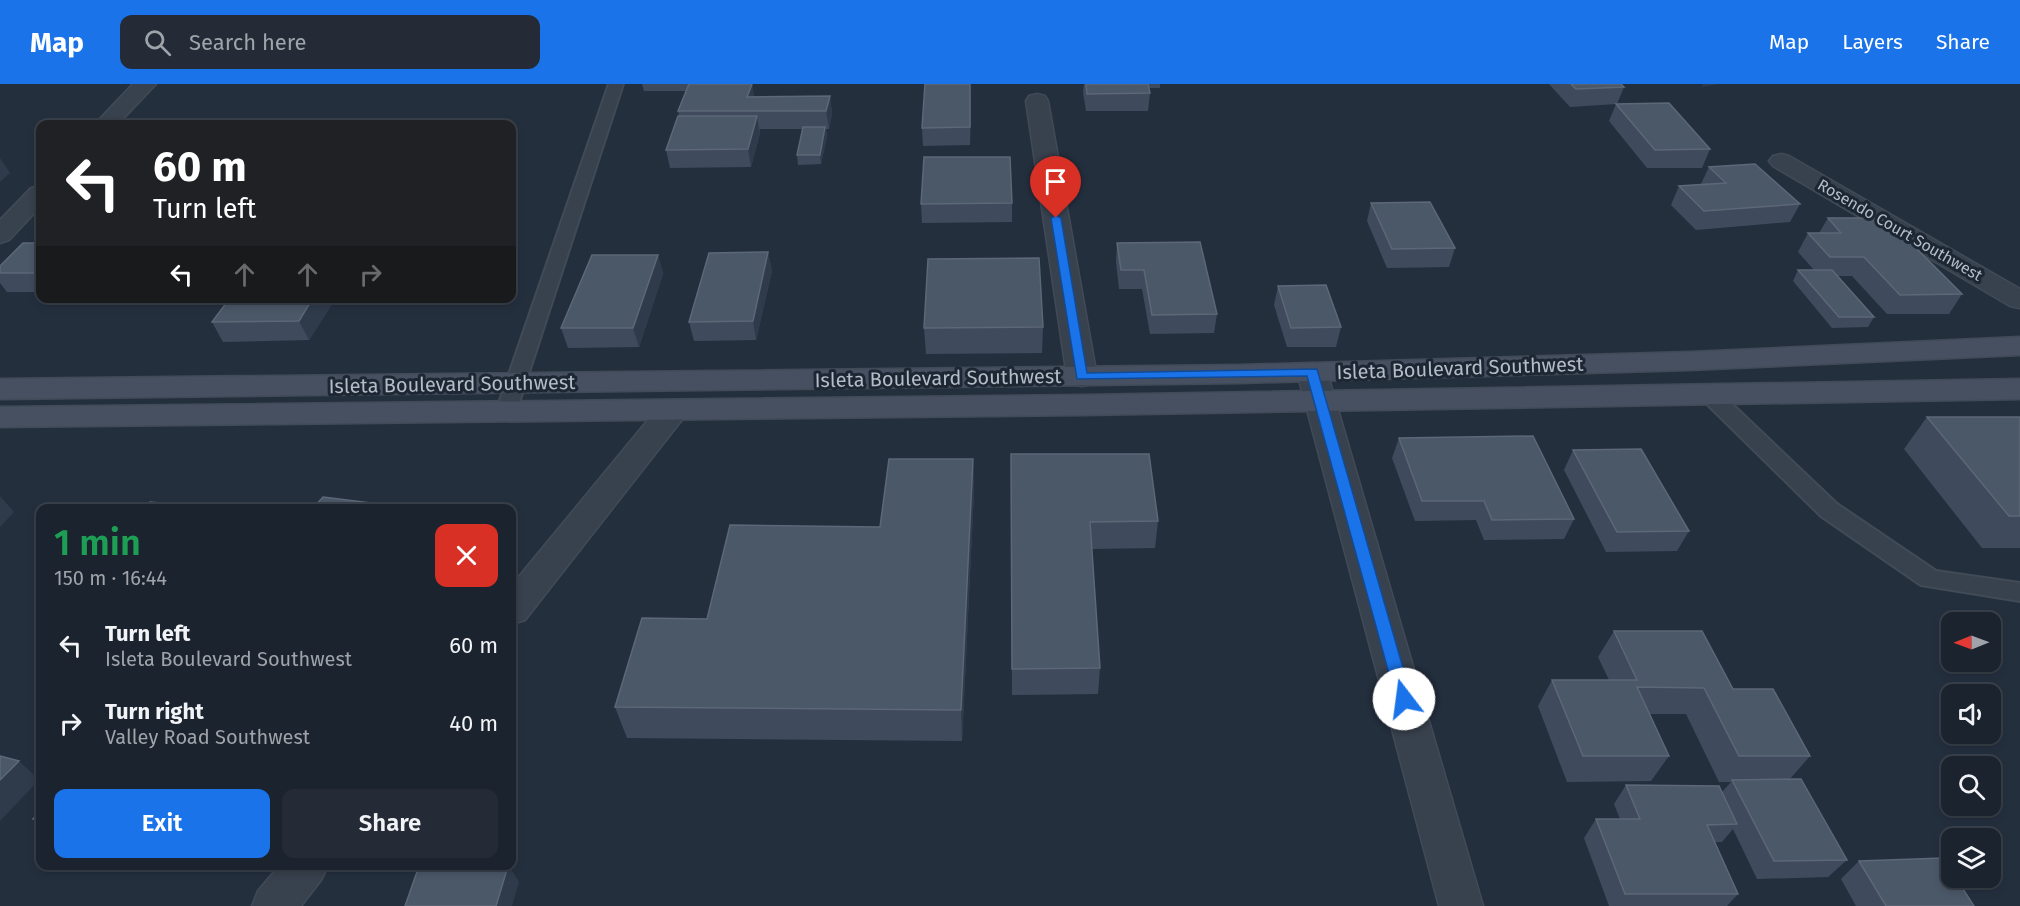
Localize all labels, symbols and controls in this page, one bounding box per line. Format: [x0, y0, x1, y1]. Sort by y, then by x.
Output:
search box [120, 15, 540, 69]
text: Map [30, 26, 84, 59]
icon: search [141, 26, 174, 59]
text: Search here [189, 29, 307, 56]
text: Map [1769, 29, 1809, 55]
text: Layers [1842, 29, 1903, 55]
text: Share [1936, 29, 1990, 55]
text: 60 m [153, 142, 247, 192]
icon: left [54, 144, 132, 222]
pin [1030, 156, 1081, 218]
icon: arrive [1039, 165, 1072, 198]
street label: Rosendo Court Southwest [1814, 175, 1986, 285]
text: Turn left [153, 193, 256, 225]
icon: left [165, 258, 198, 291]
icon: ahead [228, 258, 261, 291]
icon: ahead [291, 258, 324, 291]
icon: right [354, 258, 387, 291]
street label: Isleta Boulevard Southwest [1336, 352, 1585, 384]
street label: Isleta Boulevard Southwest [814, 364, 1062, 392]
street label: Isleta Boulevard Southwest [328, 370, 576, 398]
text: 1 min [54, 521, 141, 565]
button: close [435, 524, 498, 587]
text: 150 m · 16:44 [54, 566, 167, 590]
north arrow [1941, 612, 2001, 672]
map controls [1941, 612, 2001, 888]
text: Turn left [105, 620, 190, 647]
icon: left [54, 629, 87, 662]
text: 60 m [449, 632, 498, 659]
text: Isleta Boulevard Southwest [105, 647, 352, 671]
position arrow [1372, 667, 1436, 731]
button: sound [1941, 684, 2001, 744]
text: Turn right [105, 698, 204, 725]
icon: right [54, 707, 87, 740]
text: 40 m [449, 710, 498, 737]
text: Valley Road Southwest [105, 725, 310, 749]
button: search [1941, 756, 2001, 816]
button: Exit [54, 789, 270, 858]
button: Share [282, 789, 498, 858]
button: layers [1941, 828, 2001, 888]

